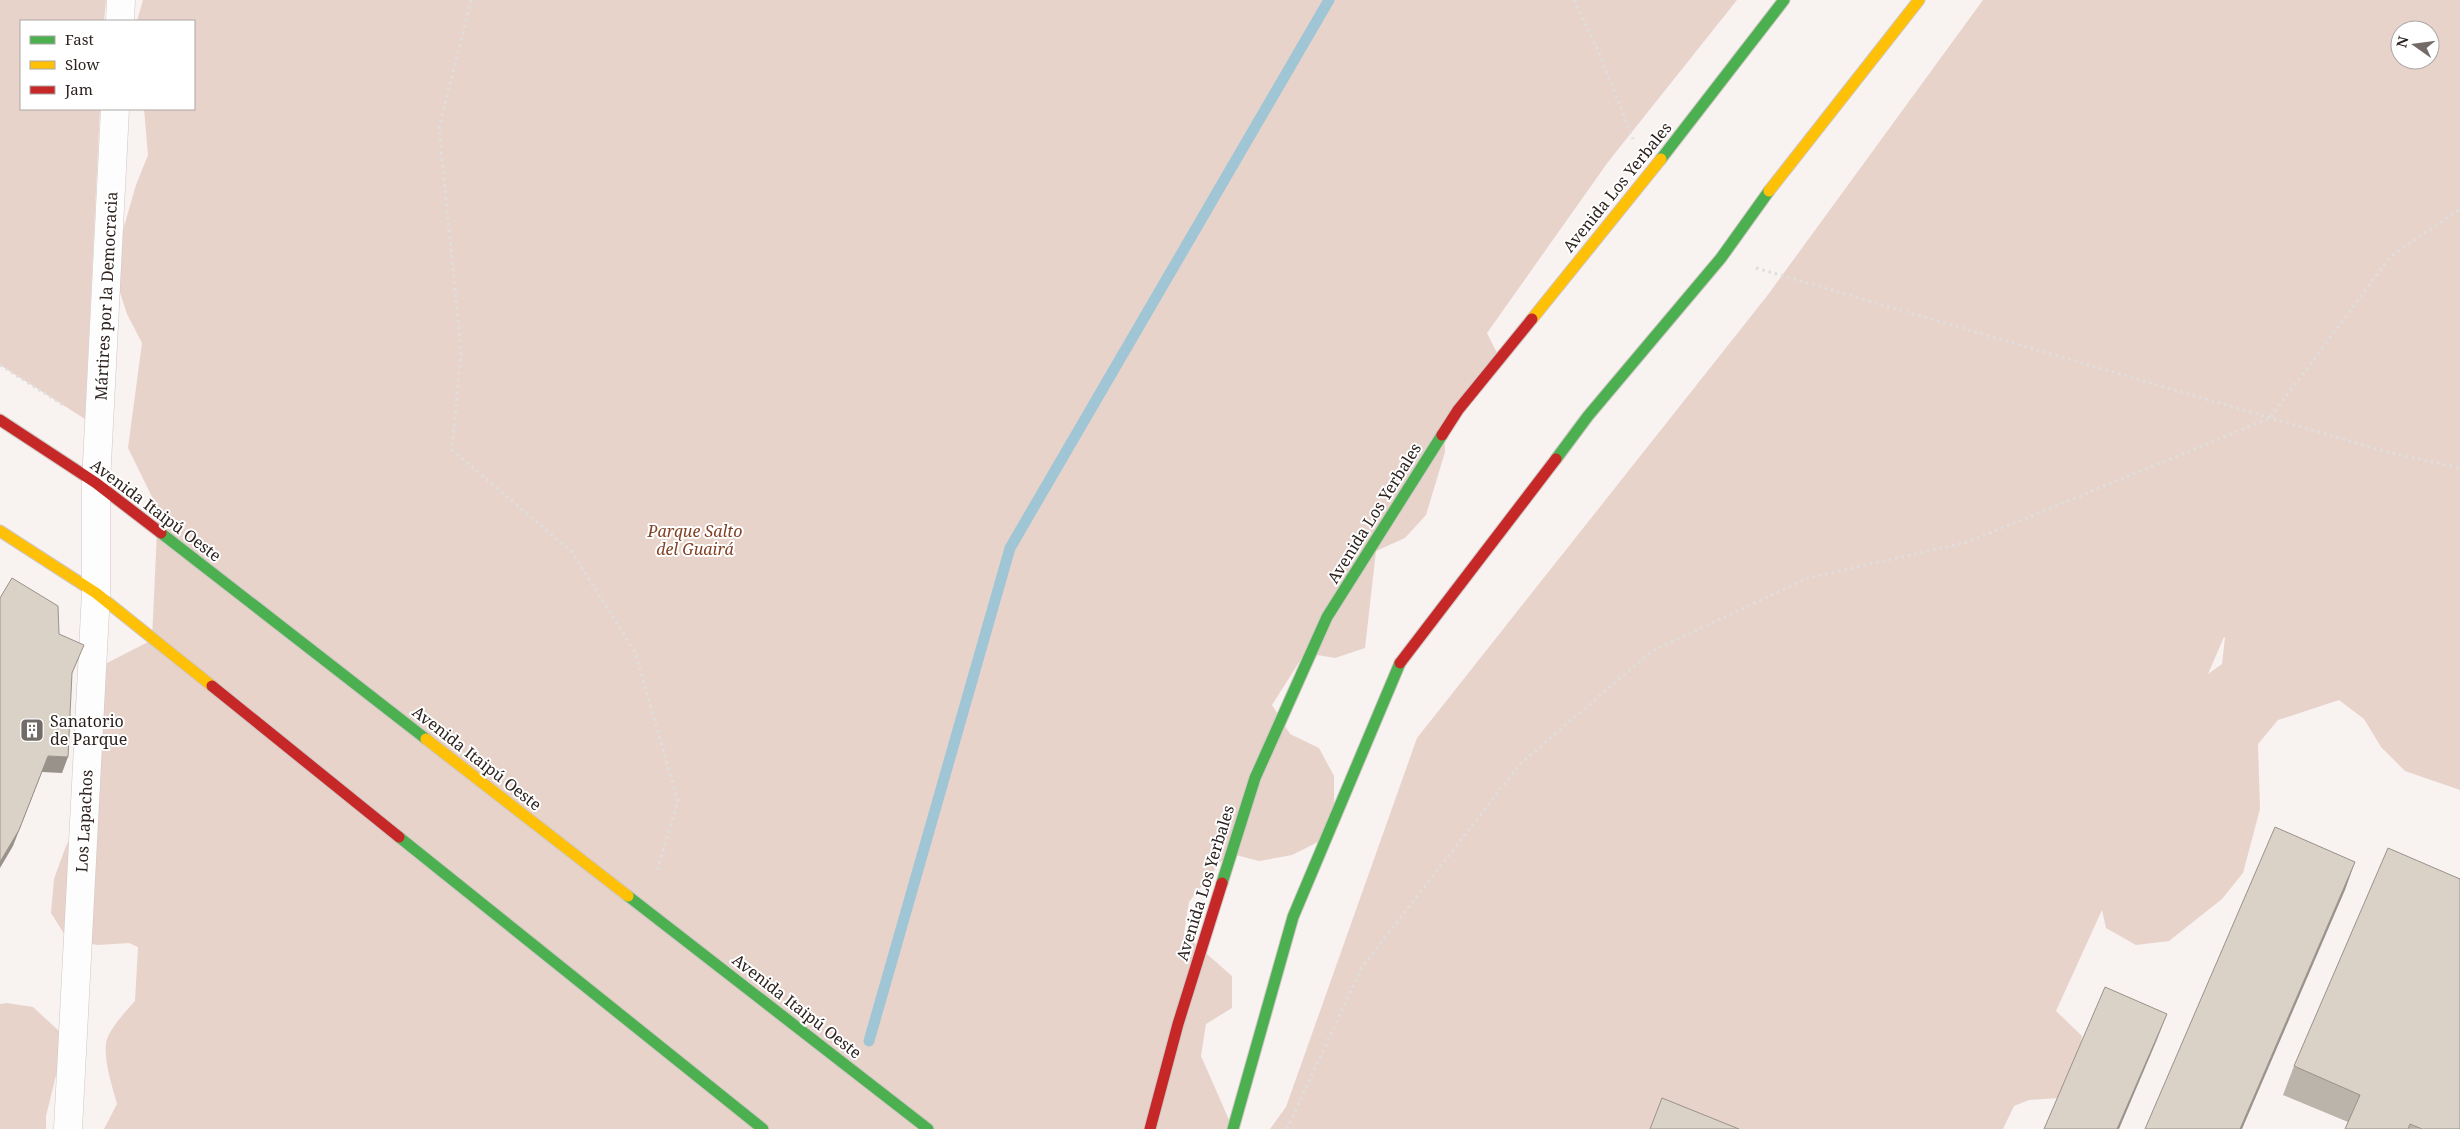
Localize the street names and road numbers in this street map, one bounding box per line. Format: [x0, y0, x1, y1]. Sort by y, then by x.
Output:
street label: Avenida Los Yerbales [1558, 117, 1676, 257]
street label: Mártires por la Democracia [90, 191, 122, 401]
street label: Avenida Los Yerbales [1322, 439, 1426, 587]
street label: Avenida Itaipú Oeste [86, 454, 226, 566]
street label: Avenida Itaipú Oeste [408, 701, 546, 815]
street label: Los Lapachos [70, 769, 98, 873]
street label: Avenida Los Yerbales [1171, 802, 1239, 964]
street label: Avenida Itaipú Oeste [728, 949, 866, 1063]

